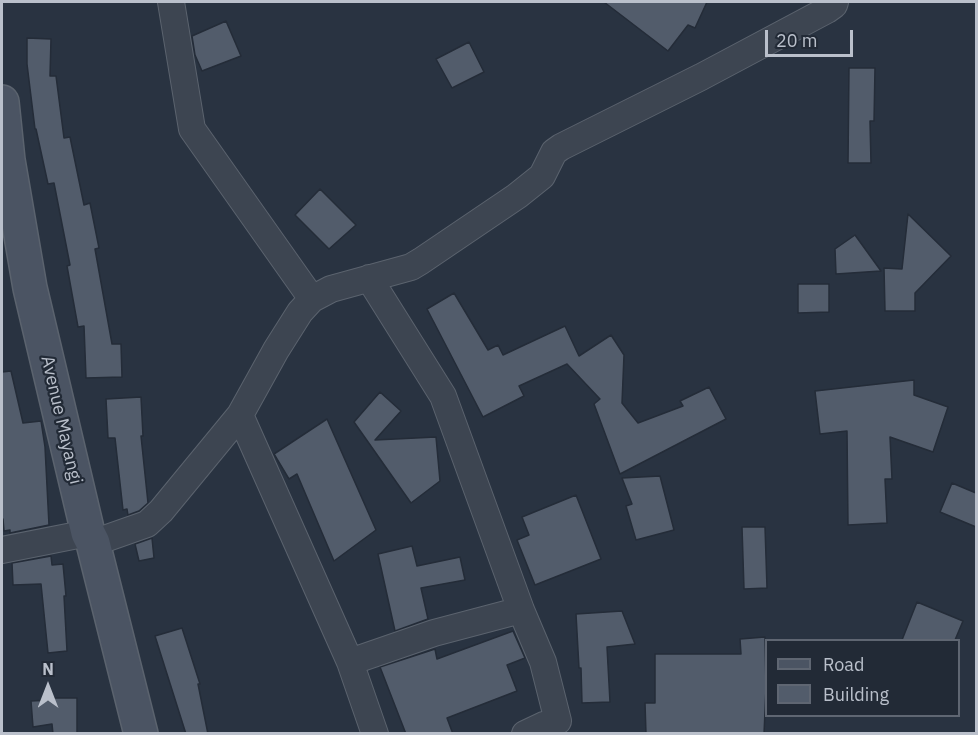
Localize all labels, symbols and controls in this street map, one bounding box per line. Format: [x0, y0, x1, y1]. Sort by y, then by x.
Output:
scale bar [768, 18, 856, 56]
text: 20 m [776, 29, 818, 52]
street label: Avenue Mayangi [36, 354, 86, 486]
legend [765, 639, 960, 717]
text: Road [823, 653, 864, 676]
north arrow [18, 657, 78, 717]
text: N [42, 659, 54, 679]
text: Building [823, 683, 889, 706]

